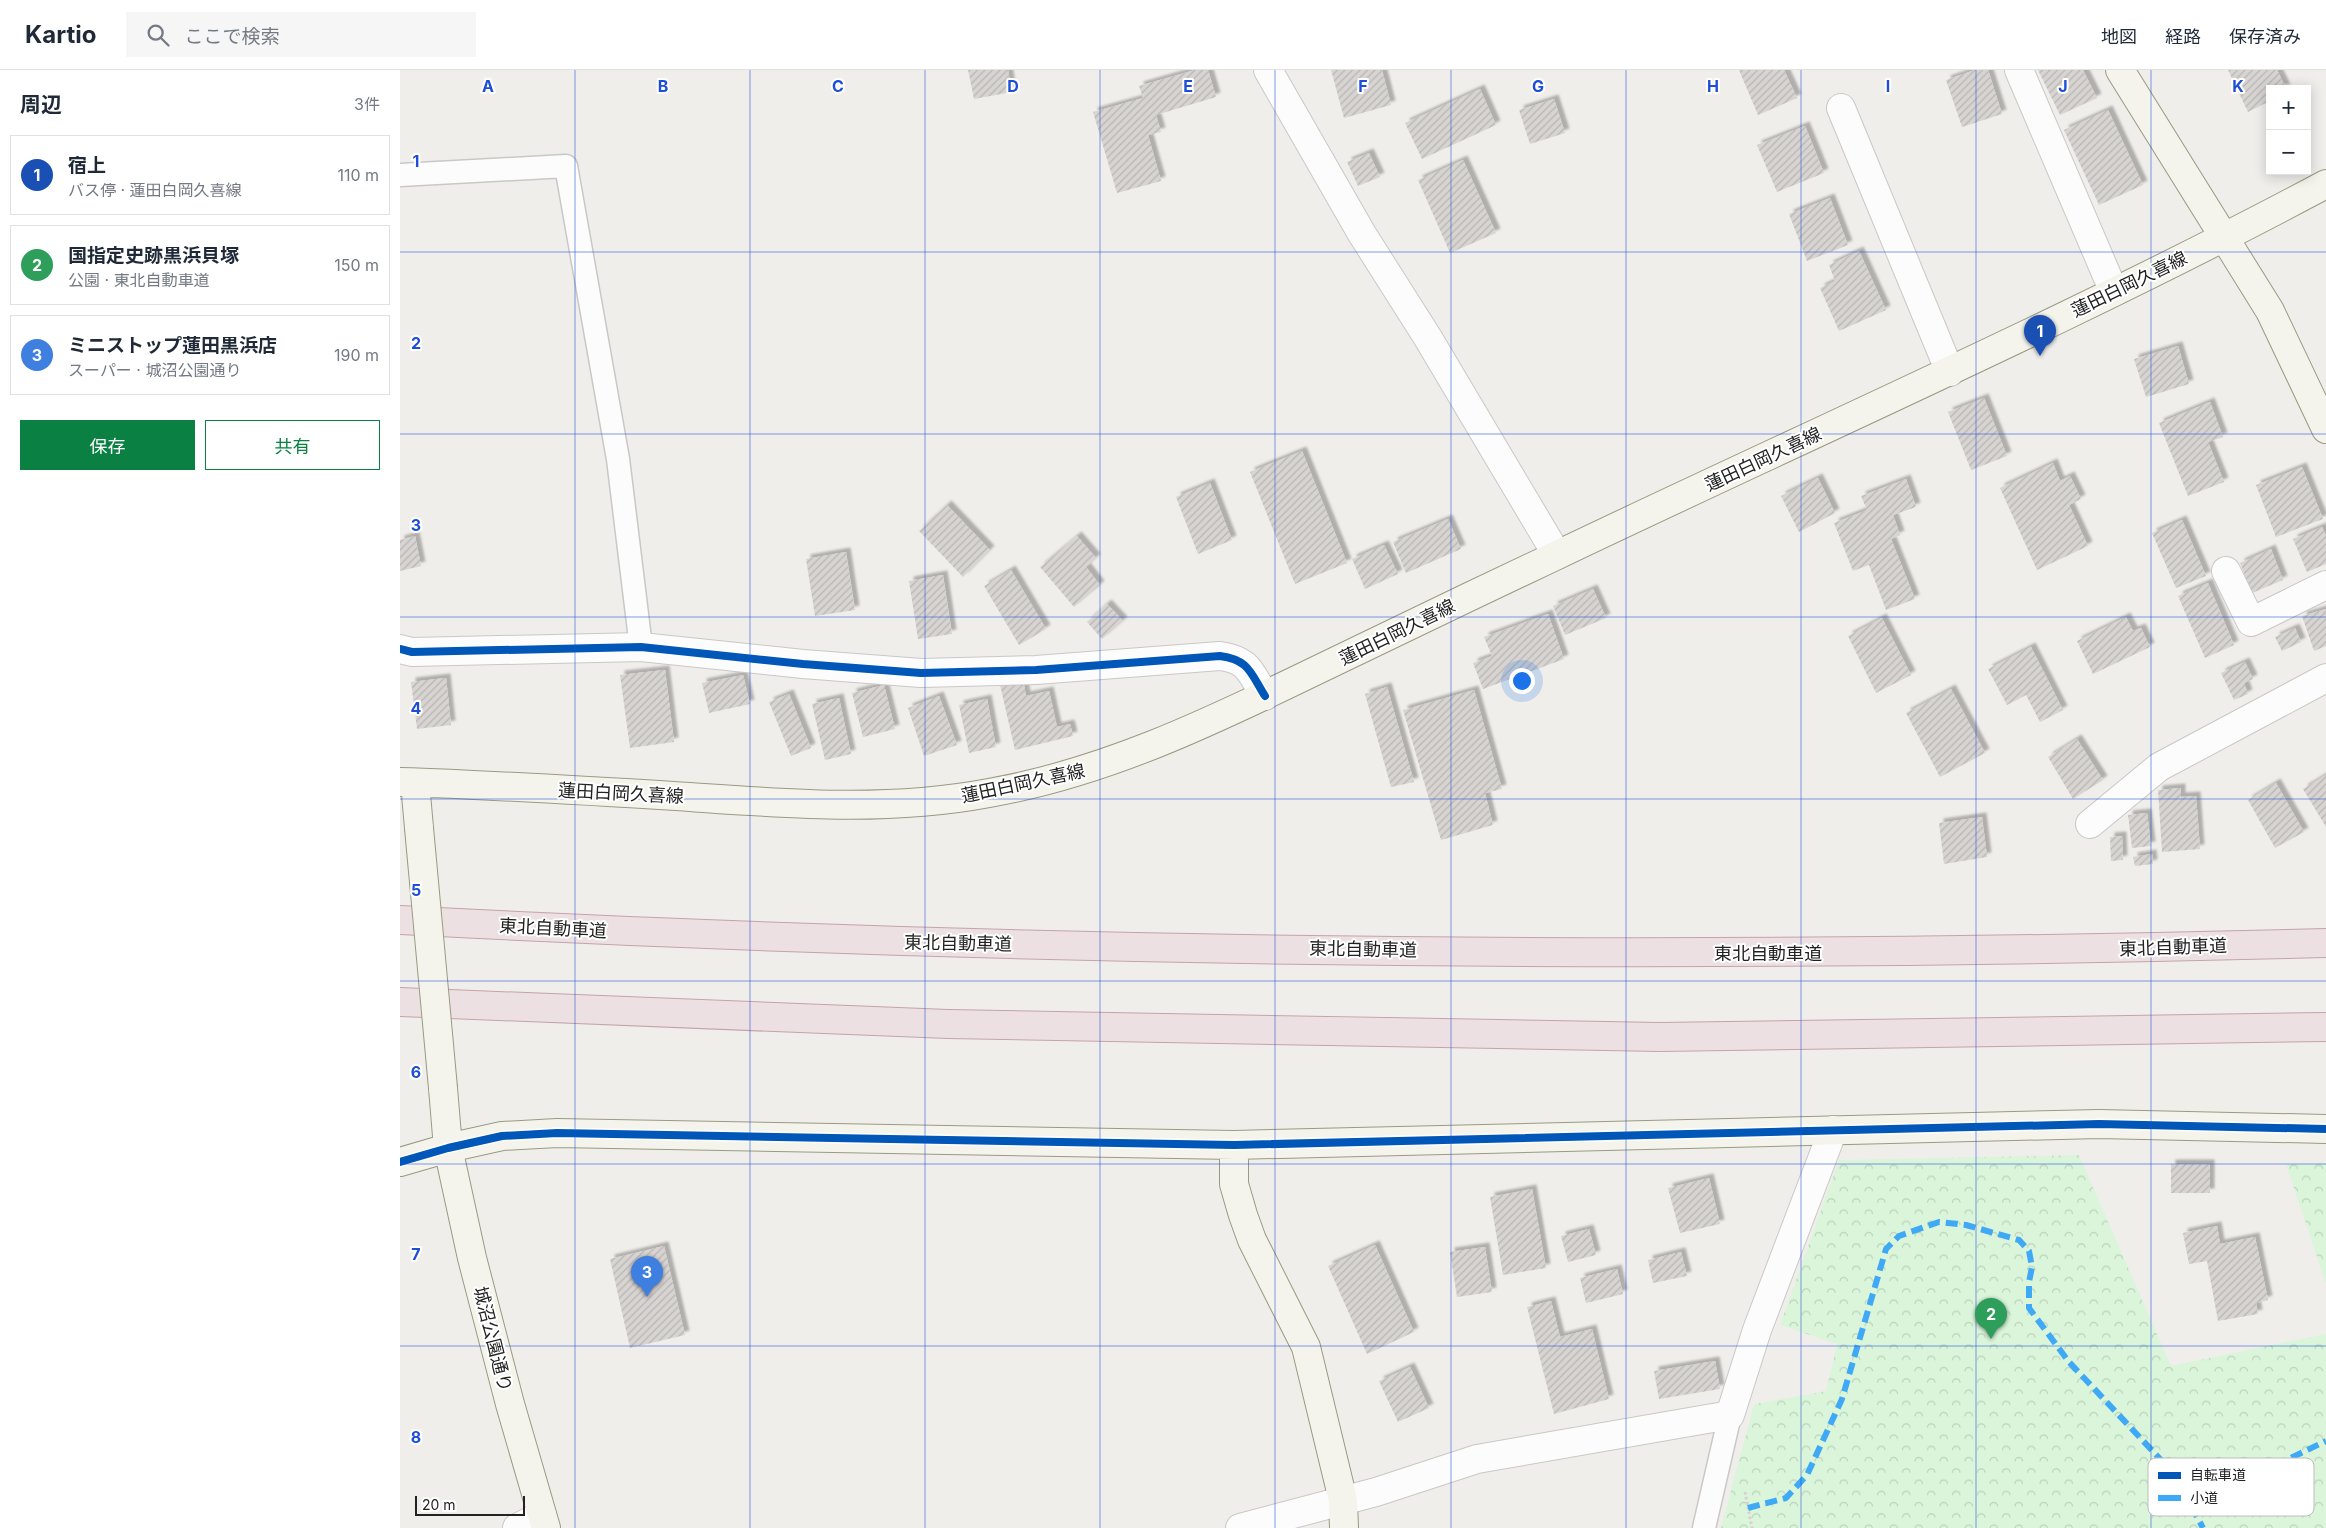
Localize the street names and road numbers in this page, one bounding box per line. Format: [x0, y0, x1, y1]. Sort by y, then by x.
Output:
street label: 蓮田白岡久喜線 [2068, 247, 2190, 321]
street label: 蓮田白岡久喜線 [1701, 423, 1825, 495]
street label: 蓮田白岡久喜線 [1336, 595, 1458, 669]
street label: 蓮田白岡久喜線 [959, 760, 1087, 806]
street label: 蓮田白岡久喜線 [558, 779, 684, 807]
street label: 東北自動車道 [499, 915, 607, 941]
street label: 東北自動車道 [904, 932, 1012, 954]
street label: 東北自動車道 [2119, 935, 2227, 959]
street label: 東北自動車道 [1309, 938, 1417, 960]
street label: 東北自動車道 [1714, 943, 1822, 964]
street label: 城沼公園通り [470, 1284, 516, 1394]

